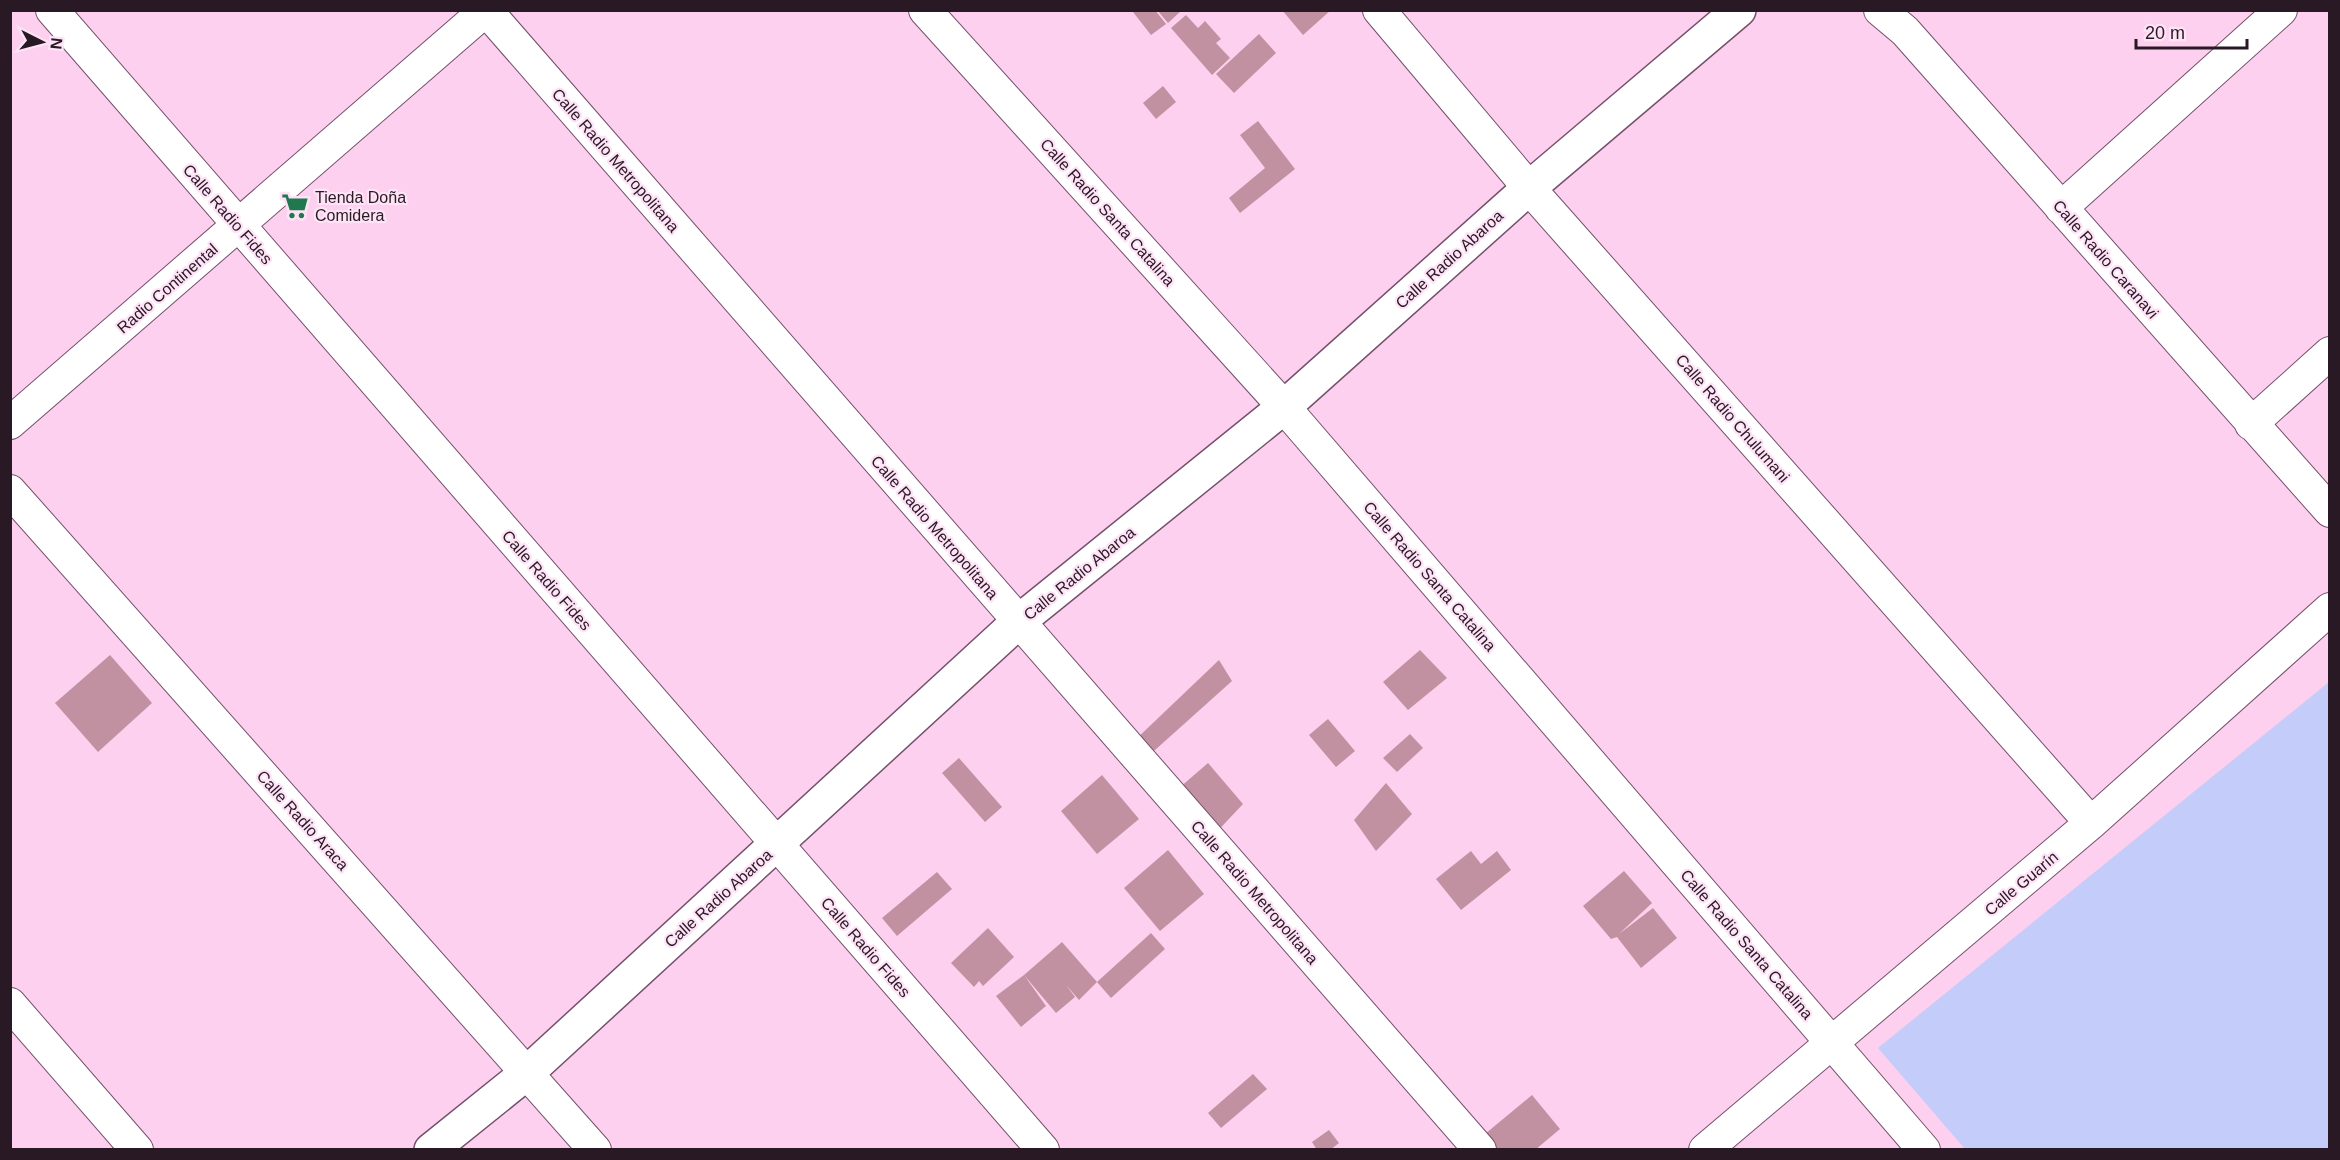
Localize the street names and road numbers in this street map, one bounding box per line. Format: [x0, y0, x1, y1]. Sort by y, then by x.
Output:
street label: Calle Radio Metropolitana [549, 85, 682, 235]
street label: Calle Radio Santa Catalina [1037, 135, 1178, 289]
street label: Calle Radio Fides [180, 161, 275, 268]
street label: Calle Radio Caranavi [2050, 197, 2162, 322]
street label: Calle Radio Abaroa [1392, 207, 1506, 312]
street label: Radio Continental [114, 240, 221, 337]
street label: Calle Radio Chulumani [1673, 351, 1793, 486]
street label: Calle Radio Metropolitana [868, 452, 1001, 602]
street label: Calle Radio Santa Catalina [1360, 498, 1499, 654]
street label: Calle Radio Abaroa [1020, 523, 1138, 623]
street label: Calle Radio Fides [499, 527, 594, 634]
street label: Calle Radio Araca [253, 767, 352, 874]
street label: Calle Radio Metropolitana [1188, 817, 1321, 967]
street label: Calle Radio Abaroa [661, 846, 775, 951]
street label: Calle Guarín [1981, 848, 2061, 919]
street label: Calle Radio Santa Catalina [1677, 866, 1816, 1022]
street label: Calle Radio Fides [818, 894, 913, 1001]

